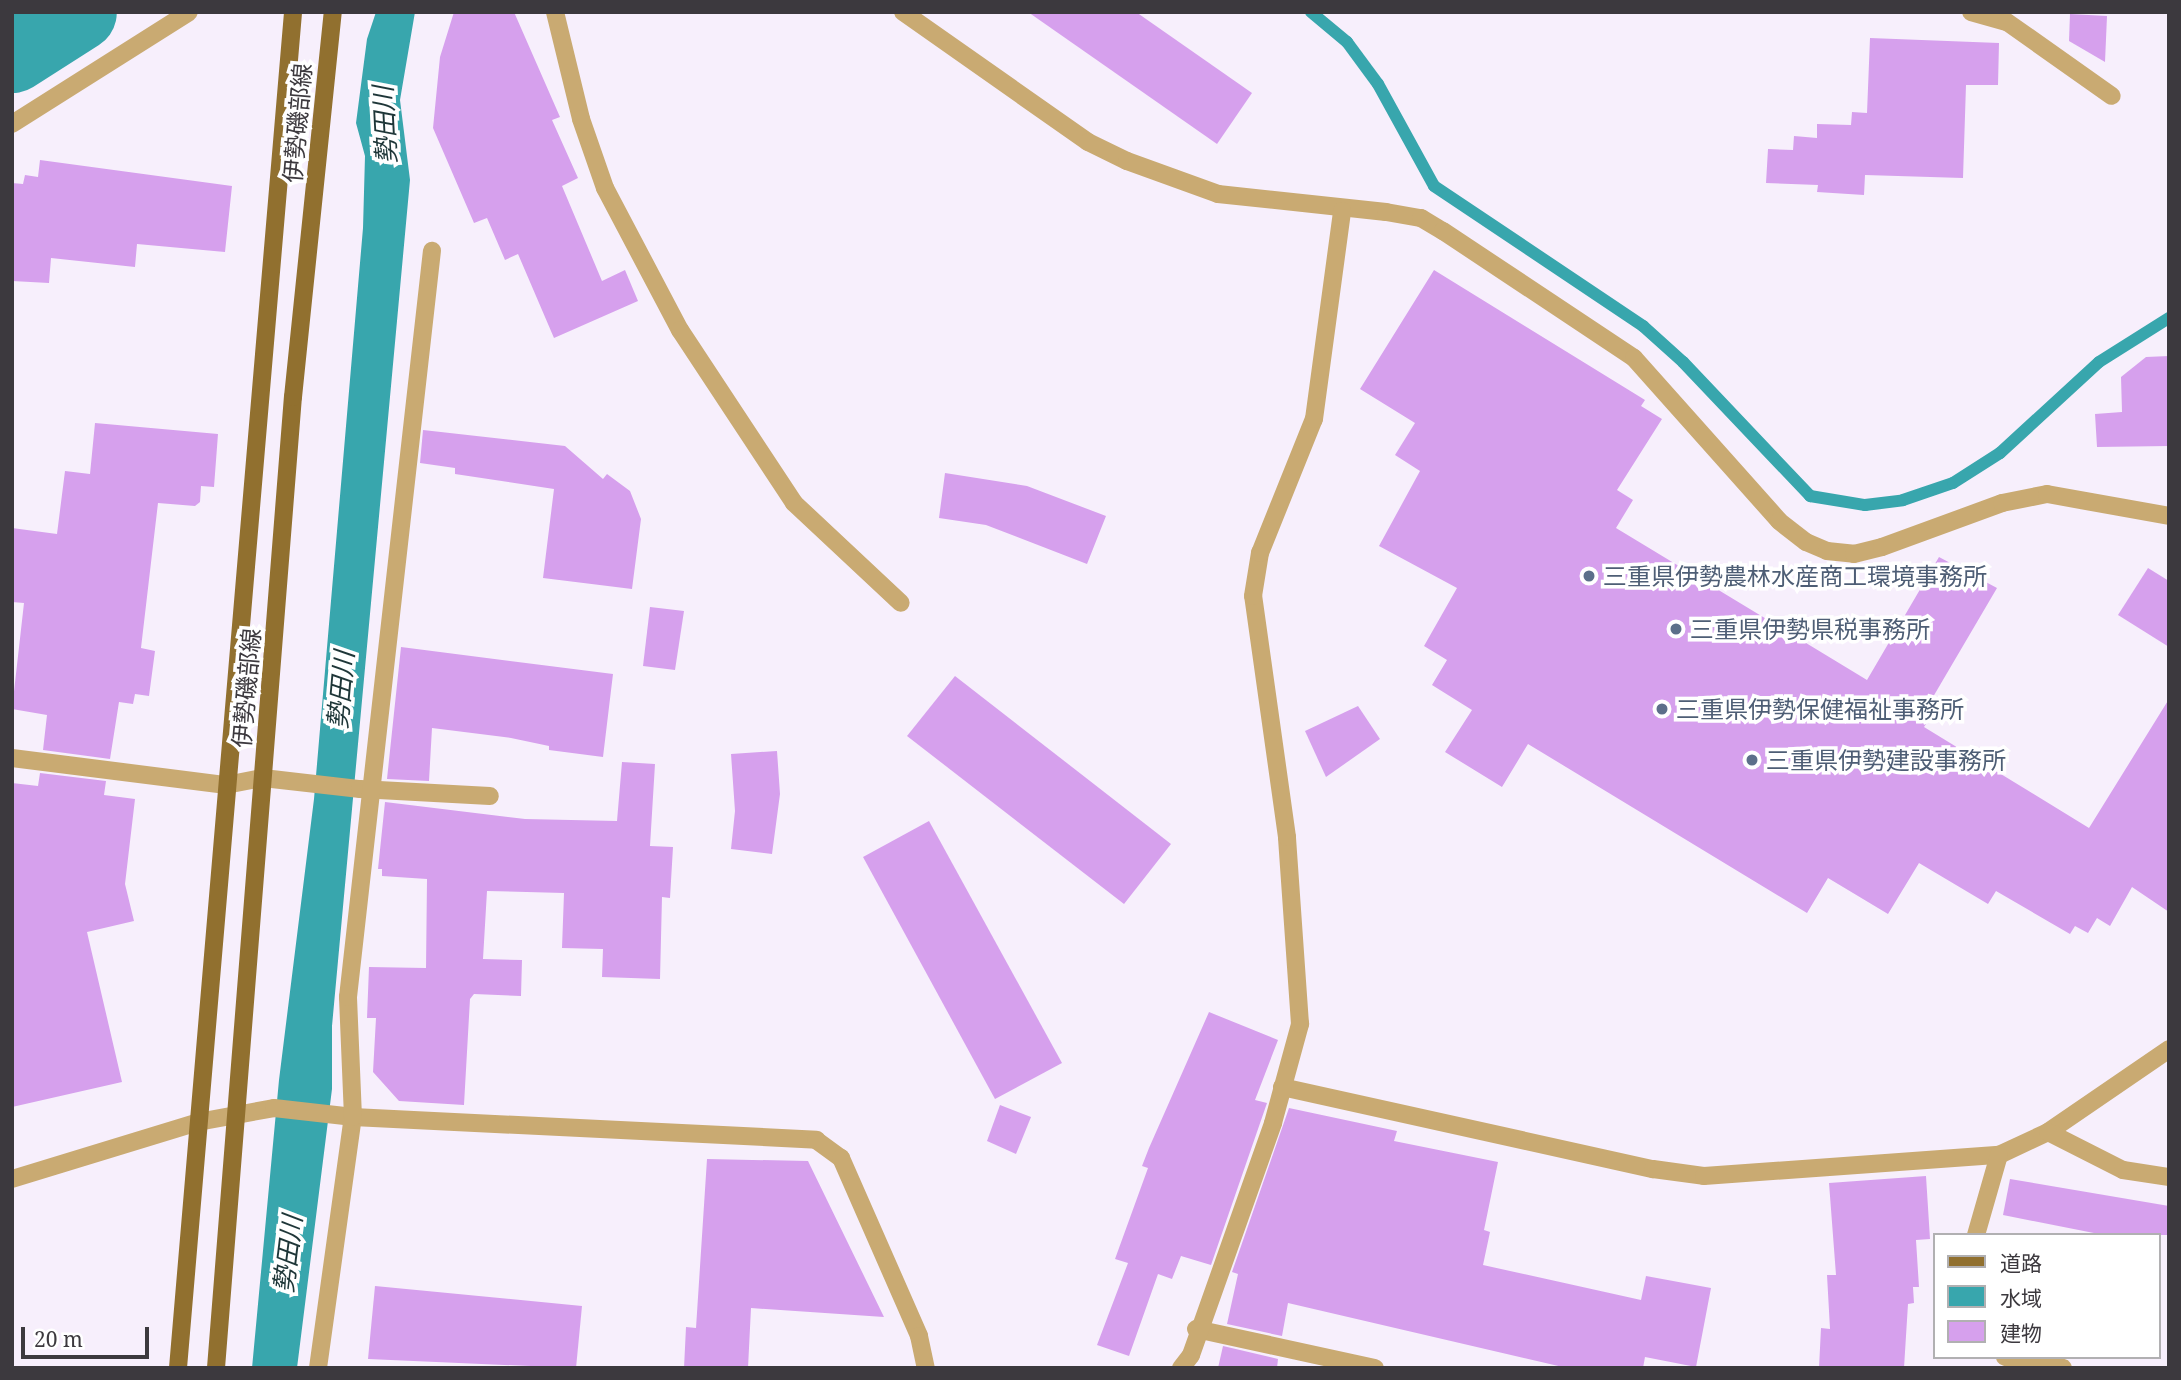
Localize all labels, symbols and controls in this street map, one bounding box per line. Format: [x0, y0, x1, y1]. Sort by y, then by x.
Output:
street label: 伊勢磯部線 [277, 62, 317, 184]
water label: 勢田川 [367, 85, 403, 165]
place label: 三重県伊勢農林水産商工環境事務所 [1603, 562, 1987, 590]
marker: 三重県伊勢農林水産商工環境事務所 [1581, 568, 1597, 584]
place label: 三重県伊勢県税事務所 [1690, 615, 1930, 643]
marker: 三重県伊勢県税事務所 [1668, 621, 1684, 637]
street label: 伊勢磯部線 [226, 627, 266, 749]
water label: 勢田川 [322, 650, 360, 730]
place label: 三重県伊勢保健福祉事務所 [1676, 695, 1964, 723]
marker: 三重県伊勢保健福祉事務所 [1654, 701, 1670, 717]
place label: 三重県伊勢建設事務所 [1766, 746, 2006, 774]
marker: 三重県伊勢建設事務所 [1744, 752, 1760, 768]
water label: 勢田川 [268, 1213, 308, 1295]
legend [1932, 1233, 2160, 1359]
text: 道路 [2000, 1249, 2042, 1277]
text: 水域 [2000, 1284, 2042, 1312]
scale bar [24, 1314, 152, 1358]
text: 建物 [2000, 1319, 2042, 1347]
text: 20 m [34, 1325, 83, 1353]

